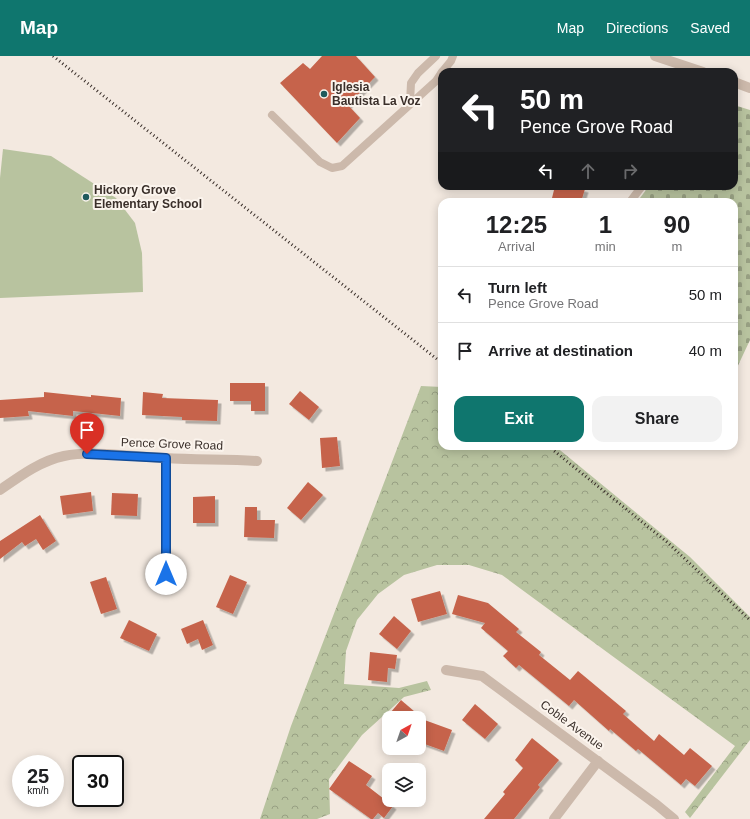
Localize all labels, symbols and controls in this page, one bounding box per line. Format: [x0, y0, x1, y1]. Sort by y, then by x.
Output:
text: Map [20, 17, 58, 38]
text: Map [557, 20, 584, 36]
text: Directions [606, 20, 668, 36]
text: Saved [690, 20, 730, 36]
place label: Iglesia Bautista La Voz [332, 80, 420, 108]
icon: left [454, 84, 506, 136]
text: 50 m [520, 84, 584, 115]
marker: Iglesia Bautista La Voz [319, 89, 329, 99]
text: Pence Grove Road [520, 117, 673, 137]
icon: left [535, 160, 557, 182]
icon: ahead [577, 160, 599, 182]
icon: right [619, 160, 641, 182]
place label: Hickory Grove Elementary School [94, 183, 202, 211]
marker: Hickory Grove Elementary School [81, 192, 91, 202]
text: 12:25 [486, 211, 547, 238]
text: 1 [599, 211, 612, 238]
text: 90 [664, 211, 690, 238]
text: Arrival [498, 239, 535, 254]
text: min [595, 239, 616, 254]
text: m [671, 239, 682, 254]
text: Turn left [488, 279, 547, 296]
icon: left [454, 284, 476, 306]
text: 50 m [689, 286, 722, 303]
text: Pence Grove Road [488, 296, 599, 311]
icon: arrive [454, 340, 476, 362]
text: Arrive at destination [488, 342, 633, 359]
text: 40 m [689, 342, 722, 359]
button: Exit [454, 396, 584, 442]
button: Share [592, 396, 722, 442]
pin [70, 413, 104, 454]
icon: arrive [76, 419, 98, 441]
street label: Pence Grove Road [121, 435, 223, 453]
position arrow [145, 553, 187, 595]
street label: Coble Avenue [538, 697, 607, 753]
north arrow [382, 711, 426, 755]
map controls [382, 711, 426, 807]
speed limit sign: 30 [72, 755, 124, 807]
button: layers [382, 763, 426, 807]
text: 25 [27, 765, 49, 787]
text: km/h [27, 785, 49, 796]

